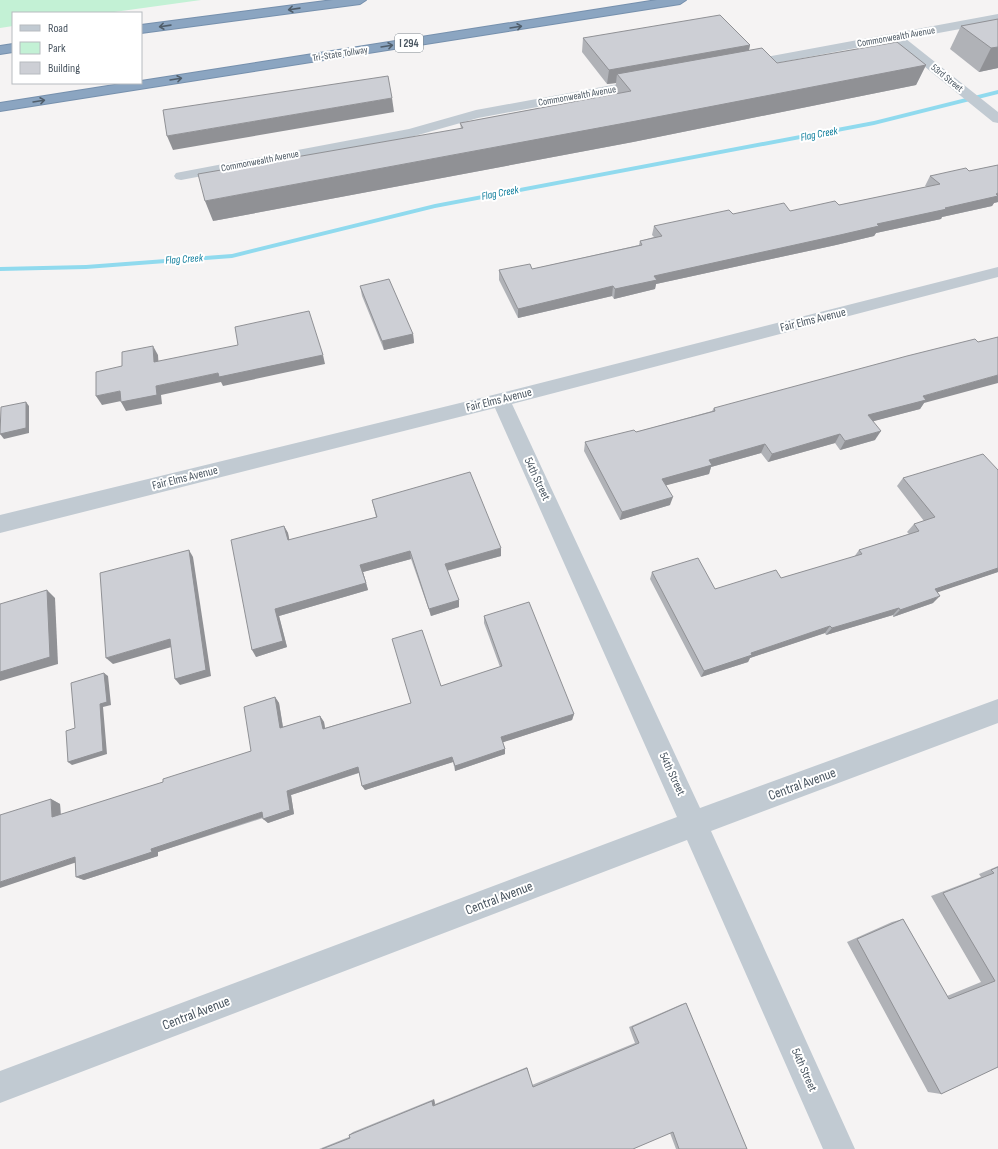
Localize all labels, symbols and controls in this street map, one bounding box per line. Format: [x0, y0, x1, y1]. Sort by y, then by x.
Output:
one-way arrow [288, 5, 301, 13]
legend [12, 12, 142, 84]
text: Road [48, 21, 68, 36]
one-way arrow [159, 22, 172, 30]
one-way arrow [509, 22, 522, 30]
street label: Commonwealth Avenue [856, 24, 936, 50]
road number: I 294 [395, 34, 423, 52]
text: Park [48, 41, 66, 56]
one-way arrow [380, 42, 393, 50]
street label: Tri-State Tollway [312, 44, 369, 64]
text: Building [48, 61, 80, 76]
street label: 53rd Street [929, 61, 965, 95]
one-way arrow [169, 75, 182, 83]
street label: Commonwealth Avenue [537, 83, 617, 109]
one-way arrow [32, 97, 45, 105]
water label: Flag Creek [799, 124, 840, 144]
street label: Commonwealth Avenue [220, 148, 300, 174]
water label: Flag Creek [480, 183, 521, 203]
water label: Flag Creek [165, 251, 204, 267]
street label: Fair Elms Avenue [779, 305, 847, 335]
street label: Fair Elms Avenue [465, 385, 533, 415]
street label: 54th Street [521, 455, 554, 503]
street label: Fair Elms Avenue [151, 463, 219, 493]
street label: 54th Street [656, 750, 689, 798]
street label: Central Avenue [766, 764, 838, 804]
street label: Central Avenue [463, 877, 535, 919]
street label: Central Avenue [160, 992, 232, 1034]
street label: 54th Street [788, 1046, 820, 1094]

